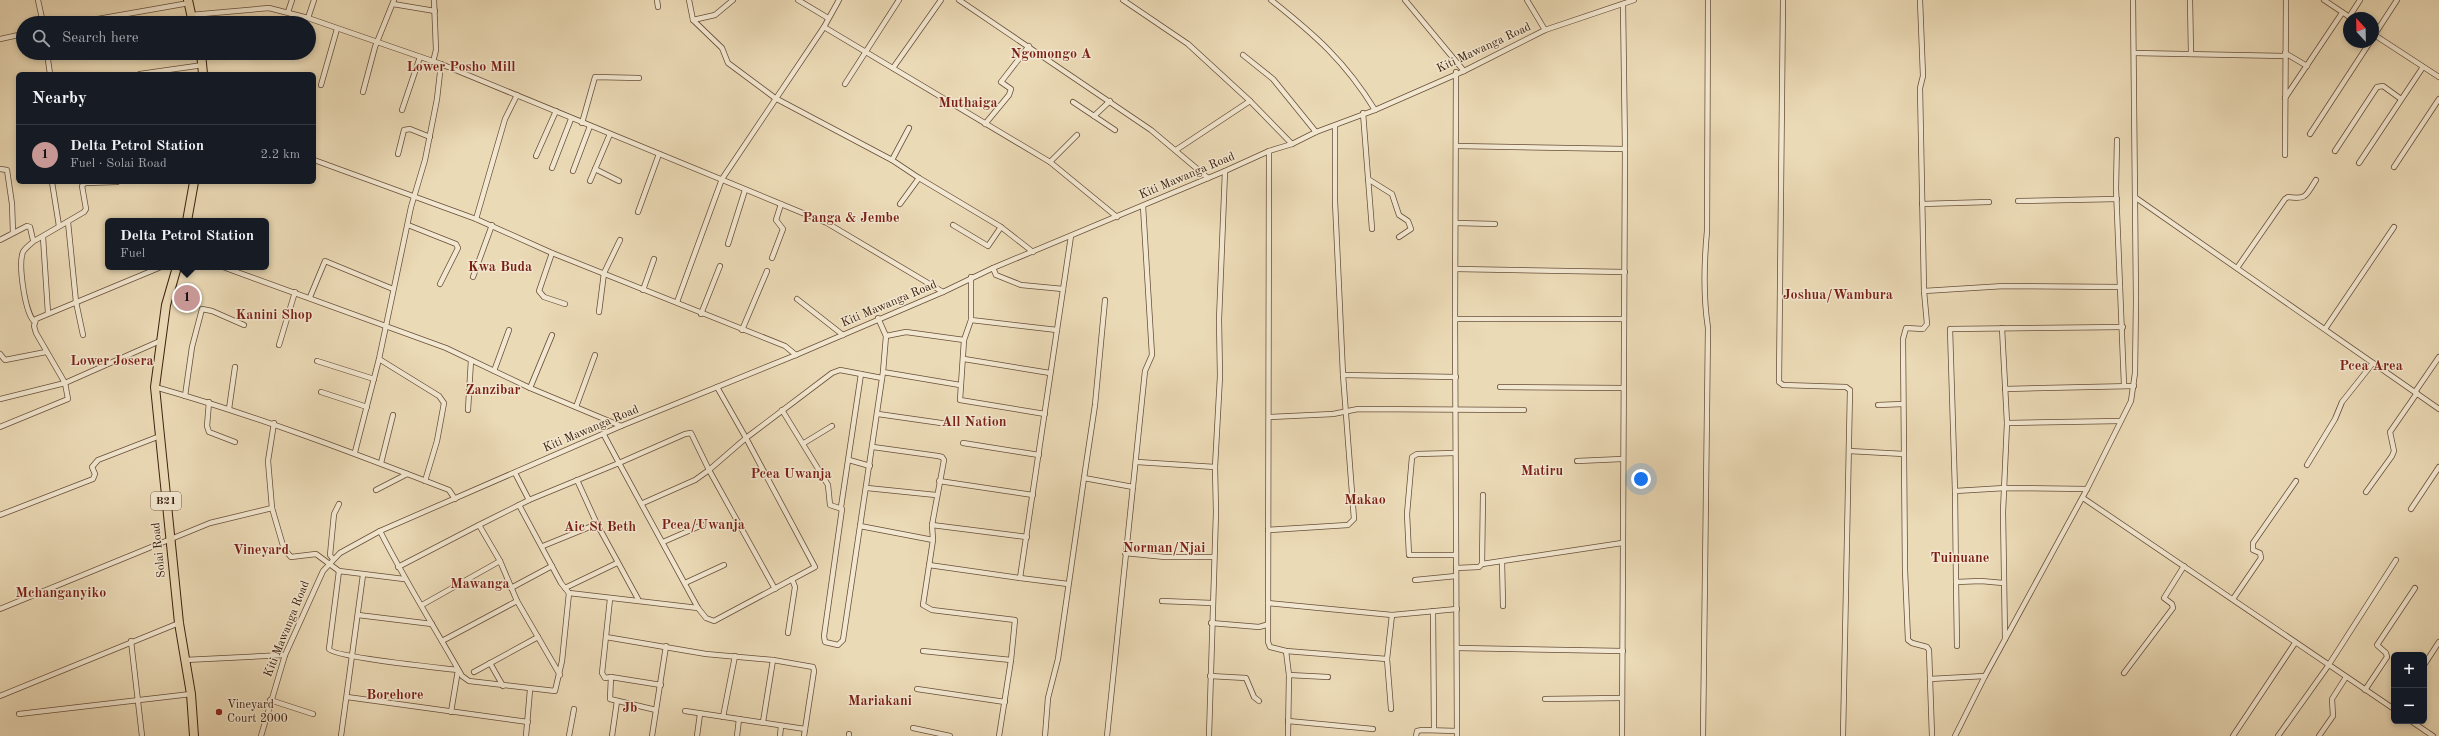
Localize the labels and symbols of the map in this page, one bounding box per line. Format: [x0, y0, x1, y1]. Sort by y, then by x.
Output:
north arrow [2343, 12, 2379, 48]
street label: Kiti Mawanga Road [1435, 21, 1533, 75]
district label: Ngomongo A [1011, 47, 1092, 61]
district label: Lower Posho Mill [406, 60, 516, 74]
district label: Muthaiga [938, 96, 998, 110]
street label: Kiti Mawanga Road [1137, 150, 1237, 202]
district label: Panga & Jembe [802, 211, 900, 225]
district label: Kwa Buda [468, 260, 532, 274]
street label: Kiti Mawanga Road [839, 278, 939, 330]
pin: 1 [174, 283, 200, 313]
district label: Joshua/Wambura [1783, 288, 1893, 303]
district label: Kanini Shop [236, 308, 312, 322]
district label: Lower Josera [70, 354, 154, 368]
district label: Pcea Area [2339, 359, 2403, 373]
district label: Zanzibar [465, 383, 521, 397]
street label: Kiti Mawanga Road [541, 403, 641, 455]
district label: All Nation [942, 415, 1007, 429]
district label: Matiru [1521, 464, 1564, 478]
district label: Pcea Uwanja [750, 467, 832, 481]
your location [1631, 469, 1651, 489]
road number: B21 [151, 492, 181, 510]
district label: Makao [1344, 493, 1386, 507]
district label: Pcea/Uwanja [661, 518, 745, 533]
district label: Aic St Beth [564, 520, 636, 534]
street label: Solai Road [150, 522, 168, 578]
district label: Norman/Njai [1123, 541, 1205, 556]
district label: Vineyard [233, 543, 289, 557]
district label: Tuinuane [1931, 551, 1989, 565]
district label: Mawanga [450, 577, 510, 591]
street label: Kiti Mawanga Road [262, 579, 312, 679]
district label: Mchanganyiko [16, 586, 106, 600]
district label: Borehore [366, 688, 424, 702]
district label: Mariakani [848, 694, 912, 708]
place label: Vineyard Court 2000 [227, 699, 288, 725]
district label: Jb [623, 701, 637, 715]
marker: Vineyard Court 2000 [214, 707, 224, 717]

